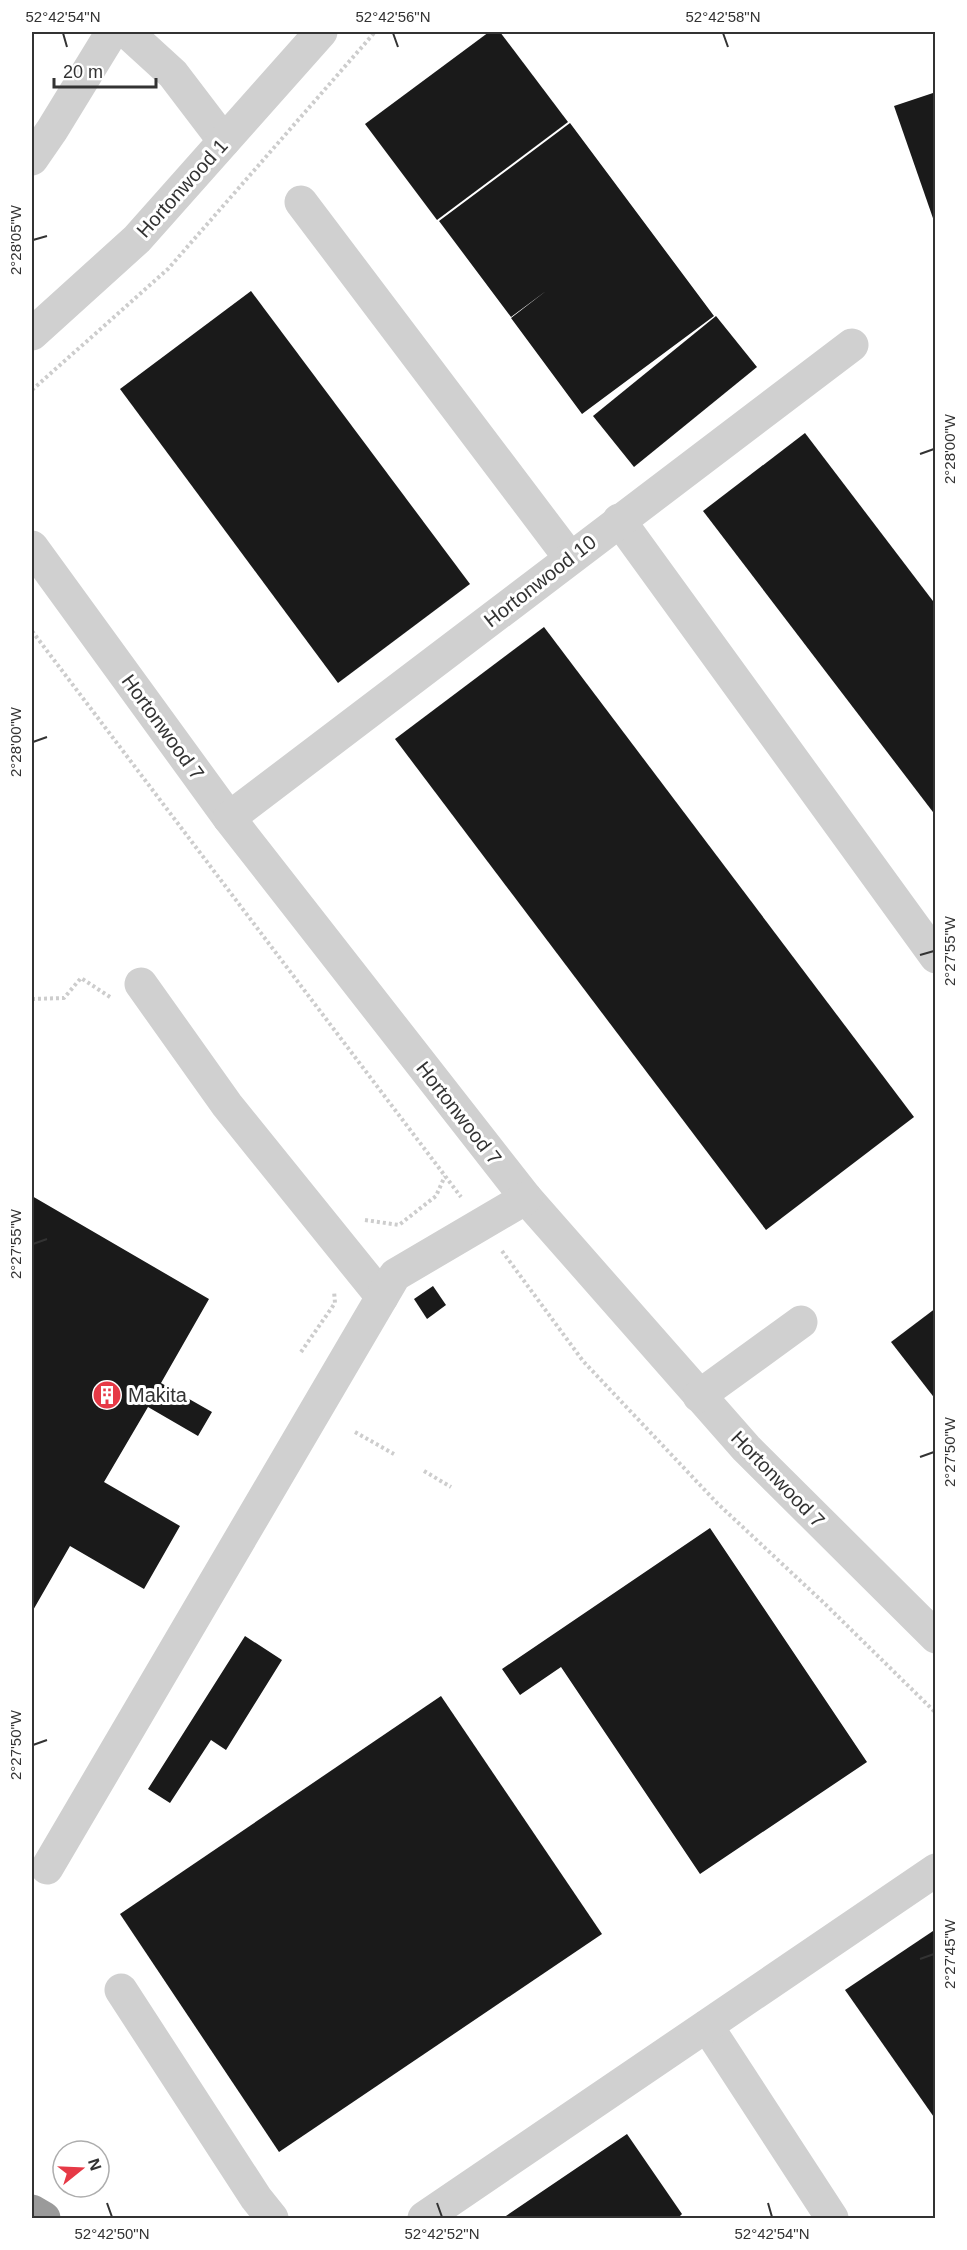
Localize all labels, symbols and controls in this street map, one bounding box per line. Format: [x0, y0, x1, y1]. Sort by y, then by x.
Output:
text: 52°42'54"N [25, 8, 101, 25]
text: 52°42'56"N [355, 8, 431, 25]
text: 52°42'58"N [685, 8, 761, 25]
scale bar [54, 51, 156, 89]
text: 20 m [63, 62, 103, 82]
street label: Hortonwood 1 [132, 134, 232, 242]
text: 2°28'05"W [7, 204, 24, 275]
text: 2°28'00"W [941, 413, 958, 484]
street label: Hortonwood 10 [480, 531, 600, 631]
street label: Hortonwood 7 [118, 670, 208, 784]
text: 2°28'00"W [7, 706, 24, 777]
text: 2°27'55"W [941, 915, 958, 986]
street label: Hortonwood 7 [412, 1057, 506, 1169]
text: 2°27'55"W [7, 1208, 24, 1279]
building icon: Makita [91, 1379, 123, 1411]
place label: Makita [128, 1384, 188, 1406]
text: 2°27'50"W [941, 1416, 958, 1487]
street label: Hortonwood 7 [727, 1427, 829, 1531]
text: 2°27'50"W [7, 1709, 24, 1780]
text: 2°27'45"W [941, 1918, 958, 1989]
north arrow [51, 2139, 111, 2199]
text: N [85, 2156, 105, 2173]
text: 52°42'50"N [74, 2225, 150, 2242]
text: 52°42'52"N [404, 2225, 480, 2242]
text: 52°42'54"N [734, 2225, 810, 2242]

